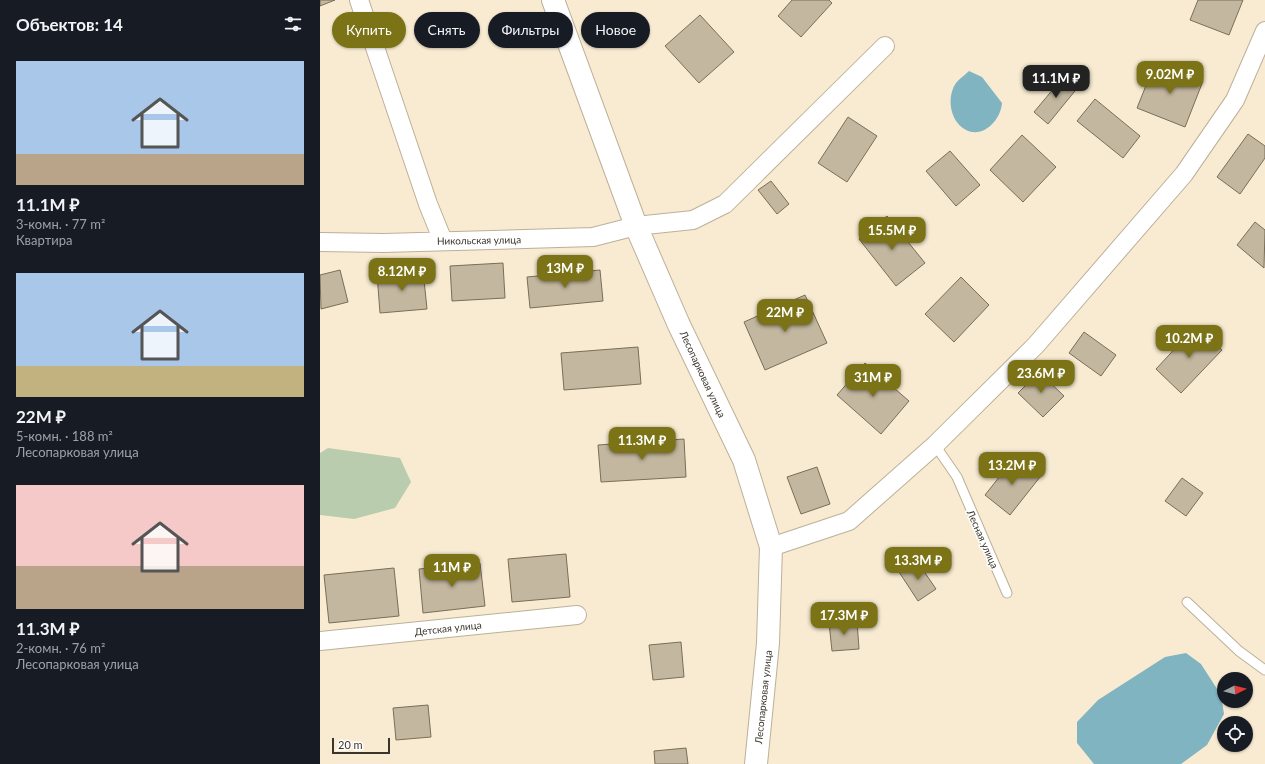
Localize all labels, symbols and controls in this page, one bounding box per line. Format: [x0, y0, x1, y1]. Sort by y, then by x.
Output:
chip: Купить [332, 12, 406, 48]
chip: Снять [414, 12, 480, 48]
chip: Фильтры [488, 12, 573, 48]
chip: Новое [581, 12, 650, 48]
icon: filters [282, 13, 304, 35]
text: Объектов: 14 [16, 14, 123, 35]
pin: 9.02M ₽ [1133, 61, 1207, 95]
pin: 11.1M ₽ [1019, 65, 1093, 99]
text: 9.02M ₽ [1146, 66, 1194, 82]
text: 11.1M ₽ [1032, 70, 1080, 86]
icon: home [124, 87, 196, 159]
text: 11.1M ₽ [16, 194, 80, 215]
text: 3-комн. · 77 m² [16, 216, 105, 232]
pin: 15.5M ₽ [855, 217, 929, 251]
text: 15.5M ₽ [868, 222, 916, 238]
text: Квартира [16, 232, 72, 248]
street label: Никольская улица [437, 233, 521, 247]
pin: 13M ₽ [537, 255, 593, 289]
pin: 8.12M ₽ [365, 258, 439, 292]
text: 13M ₽ [546, 260, 584, 276]
text: 8.12M ₽ [378, 263, 426, 279]
icon: home [124, 299, 196, 371]
pin: 22M ₽ [757, 299, 813, 333]
text: 22M ₽ [766, 304, 804, 320]
pin: 10.2M ₽ [1152, 325, 1226, 359]
street label: Лесопарковая улица [677, 328, 728, 419]
text: 10.2M ₽ [1165, 330, 1213, 346]
pin: 23.6M ₽ [1004, 360, 1078, 394]
pin: 31M ₽ [845, 364, 901, 398]
text: 23.6M ₽ [1017, 365, 1065, 381]
text: 31M ₽ [854, 369, 892, 385]
text: 22M ₽ [16, 406, 66, 427]
pin: 11.3M ₽ [605, 427, 679, 461]
text: 5-комн. · 188 m² [16, 428, 113, 444]
text: 11.3M ₽ [618, 432, 666, 448]
text: Лесопарковая улица [16, 444, 139, 460]
pin: 13.2M ₽ [975, 452, 1049, 486]
text: 13.2M ₽ [988, 457, 1036, 473]
street label: Лесная улица [964, 507, 1001, 570]
icon: home [124, 511, 196, 583]
pin: 13.3M ₽ [881, 547, 955, 581]
text: 13.3M ₽ [894, 552, 942, 568]
pin: 11M ₽ [424, 554, 480, 588]
text: 11M ₽ [433, 559, 471, 575]
pin: 17.3M ₽ [807, 602, 881, 636]
text: 17.3M ₽ [820, 607, 868, 623]
text: 11.3M ₽ [16, 618, 80, 639]
street label: Детская улица [414, 619, 482, 637]
text: 2-комн. · 76 m² [16, 640, 105, 656]
street label: Лесопарковая улица [752, 649, 774, 746]
text: Лесопарковая улица [16, 656, 139, 672]
north arrow [1217, 672, 1253, 708]
map controls [1217, 672, 1253, 752]
button: locate [1217, 716, 1253, 752]
scale bar [332, 736, 390, 755]
text: 20 m [338, 738, 363, 751]

